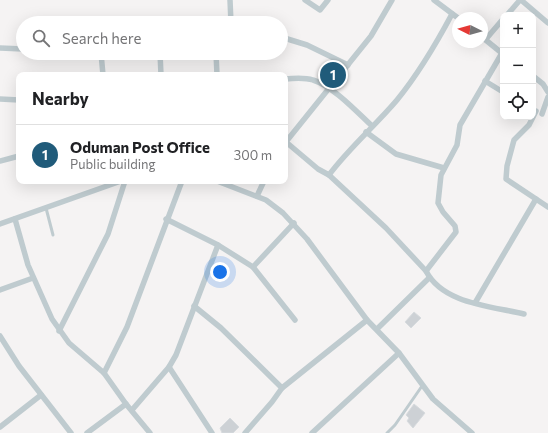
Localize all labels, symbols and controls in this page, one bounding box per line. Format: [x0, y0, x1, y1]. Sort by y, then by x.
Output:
north arrow [452, 12, 488, 48]
map controls [500, 12, 536, 120]
button: + [500, 12, 536, 48]
search box [16, 16, 288, 60]
icon: search [30, 27, 52, 49]
text: Search here [62, 29, 141, 47]
button: − [500, 48, 536, 84]
pin: 1 [320, 60, 346, 90]
button: locate [500, 84, 536, 120]
text: Nearby [32, 88, 89, 109]
text: Oduman Post Office [70, 138, 210, 156]
text: 1 [42, 147, 48, 163]
text: 300 m [234, 147, 272, 163]
text: Public building [70, 156, 156, 172]
your location [210, 262, 230, 282]

